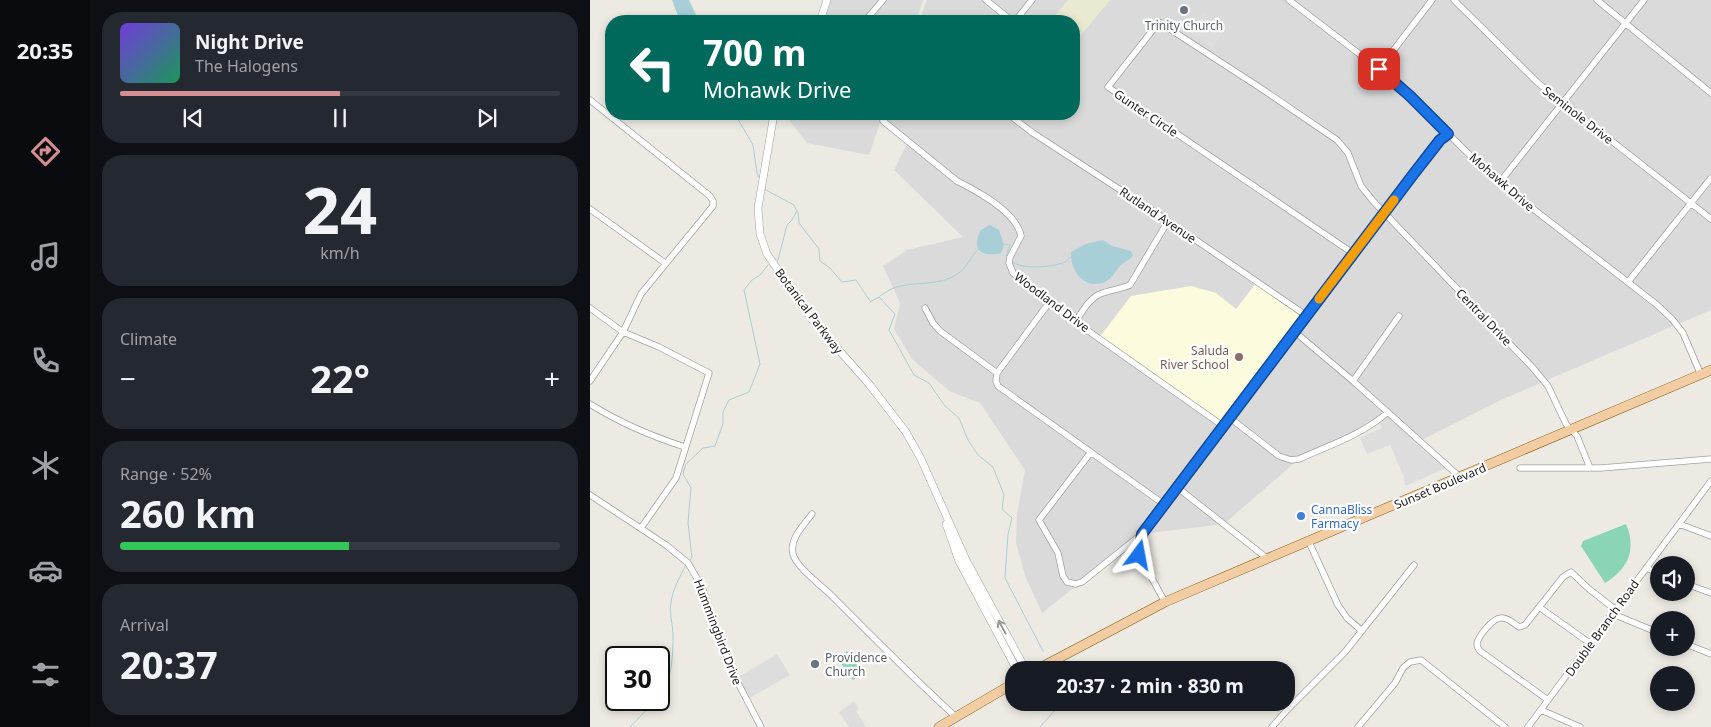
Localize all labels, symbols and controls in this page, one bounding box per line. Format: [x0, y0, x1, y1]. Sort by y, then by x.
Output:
marker: Trinity Church [1178, 4, 1190, 16]
place label: Trinity Church [1145, 17, 1223, 34]
text: Night Drive [195, 29, 304, 55]
text: 700 m [703, 29, 806, 76]
text: 20:35 [17, 35, 73, 65]
icon: left [620, 35, 685, 100]
pin [1358, 48, 1400, 90]
text: The Halogens [195, 55, 298, 77]
icon: arrive [1365, 55, 1393, 83]
text: Mohawk Drive [703, 74, 851, 104]
street label: Seminole Drive [1539, 82, 1617, 148]
street label: Gunter Circle [1111, 85, 1182, 141]
icon: previous [179, 104, 207, 132]
icon: pause [326, 104, 354, 132]
icon: next [473, 104, 501, 132]
icon: directions [28, 134, 63, 169]
street label: Mohawk Drive [1466, 149, 1538, 215]
text: 24 [303, 165, 377, 253]
street label: Rutland Avenue [1116, 183, 1200, 247]
icon: music [28, 239, 63, 274]
text: km/h [320, 242, 360, 264]
street label: Botanical Parkway [771, 265, 847, 358]
street label: Woodland Drive [1011, 268, 1093, 336]
street label: Central Drive [1452, 285, 1516, 349]
text: Climate [120, 328, 177, 350]
place label: Saluda River School [1160, 342, 1229, 373]
icon: phone [28, 343, 63, 378]
marker: Saluda River School [1233, 351, 1245, 363]
text: 22° [310, 352, 370, 404]
text: − [120, 359, 136, 397]
text: + [544, 359, 560, 397]
icon: climate [28, 448, 63, 483]
street label: Sunset Boulevard [1391, 459, 1489, 513]
text: Range · 52% [120, 463, 212, 485]
text: 260 km [120, 487, 256, 539]
place label: CannaBliss Farmacy [1311, 501, 1373, 532]
marker: CannaBliss Farmacy [1295, 510, 1307, 522]
position arrow [1112, 528, 1164, 580]
icon: car [28, 553, 63, 588]
map controls [1650, 556, 1695, 711]
button: sound [1650, 556, 1695, 601]
street label: Double Branch Road [1561, 576, 1643, 680]
street label: Hummingbird Drive [690, 577, 746, 688]
button: + [1650, 611, 1695, 656]
text: Arrival [120, 614, 169, 636]
one-way arrow [997, 620, 1007, 635]
text: 20:37 [120, 638, 218, 690]
speed limit sign: 30 [605, 646, 670, 711]
place label: Providence Church [825, 649, 888, 680]
icon: filters [28, 657, 63, 692]
marker: Providence Church [809, 658, 821, 670]
button: − [1650, 666, 1695, 711]
text: 20:37 · 2 min · 830 m [1056, 673, 1244, 699]

